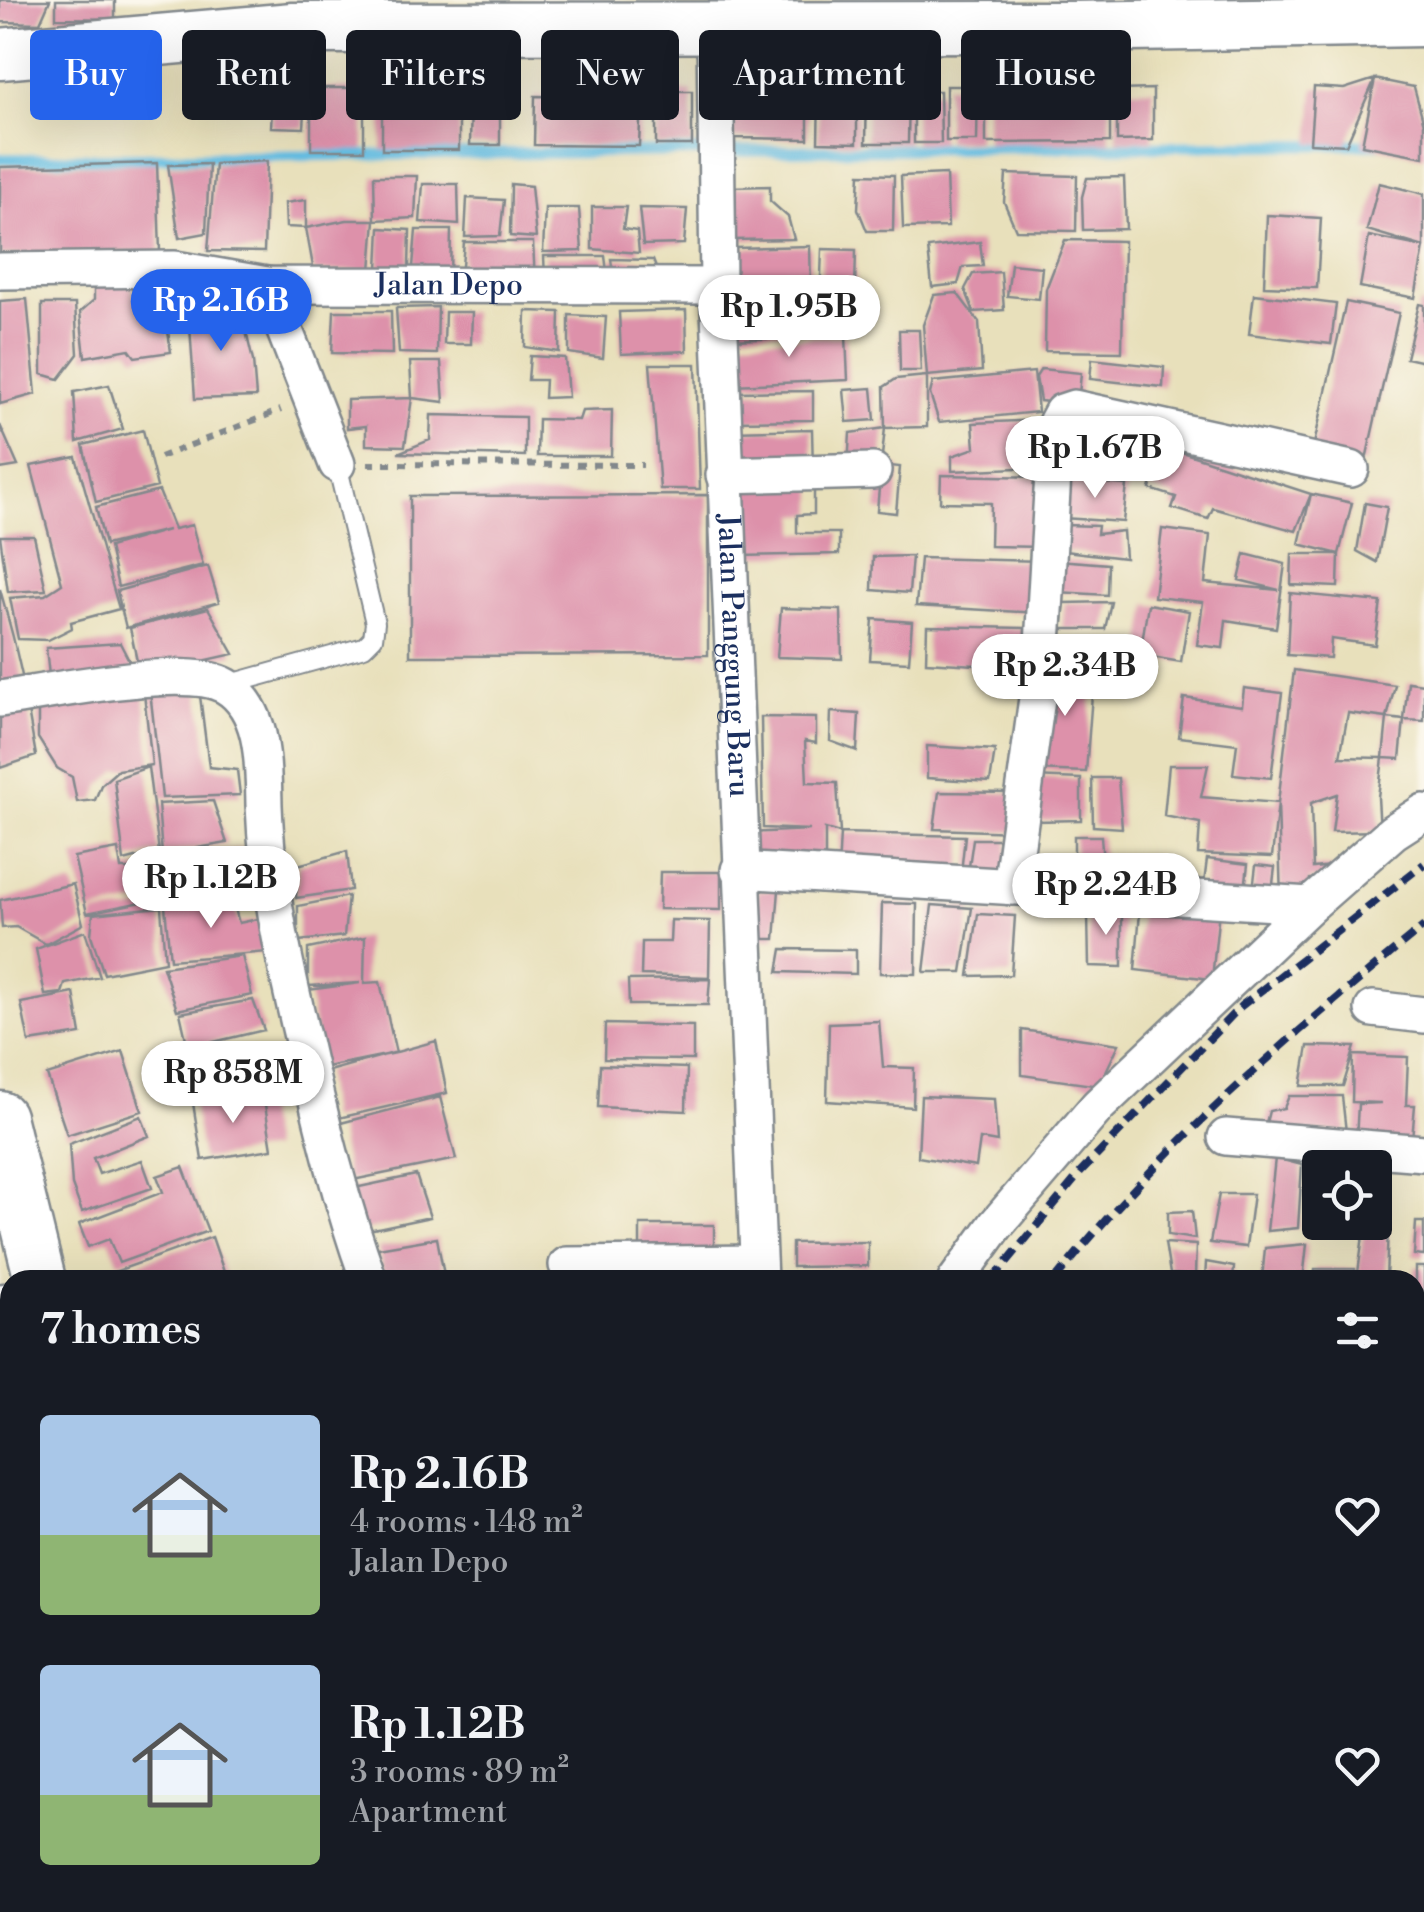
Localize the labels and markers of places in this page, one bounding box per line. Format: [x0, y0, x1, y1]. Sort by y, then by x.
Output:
pin: Rp 2.16B [118, 269, 324, 354]
pin: Rp 1.95B [686, 275, 892, 360]
pin: Rp 1.67B [992, 416, 1198, 501]
pin: Rp 2.34B [962, 634, 1168, 719]
pin: Rp 1.12B [108, 846, 314, 931]
pin: Rp 2.24B [1003, 853, 1209, 938]
pin: Rp 858M [141, 1041, 325, 1126]

